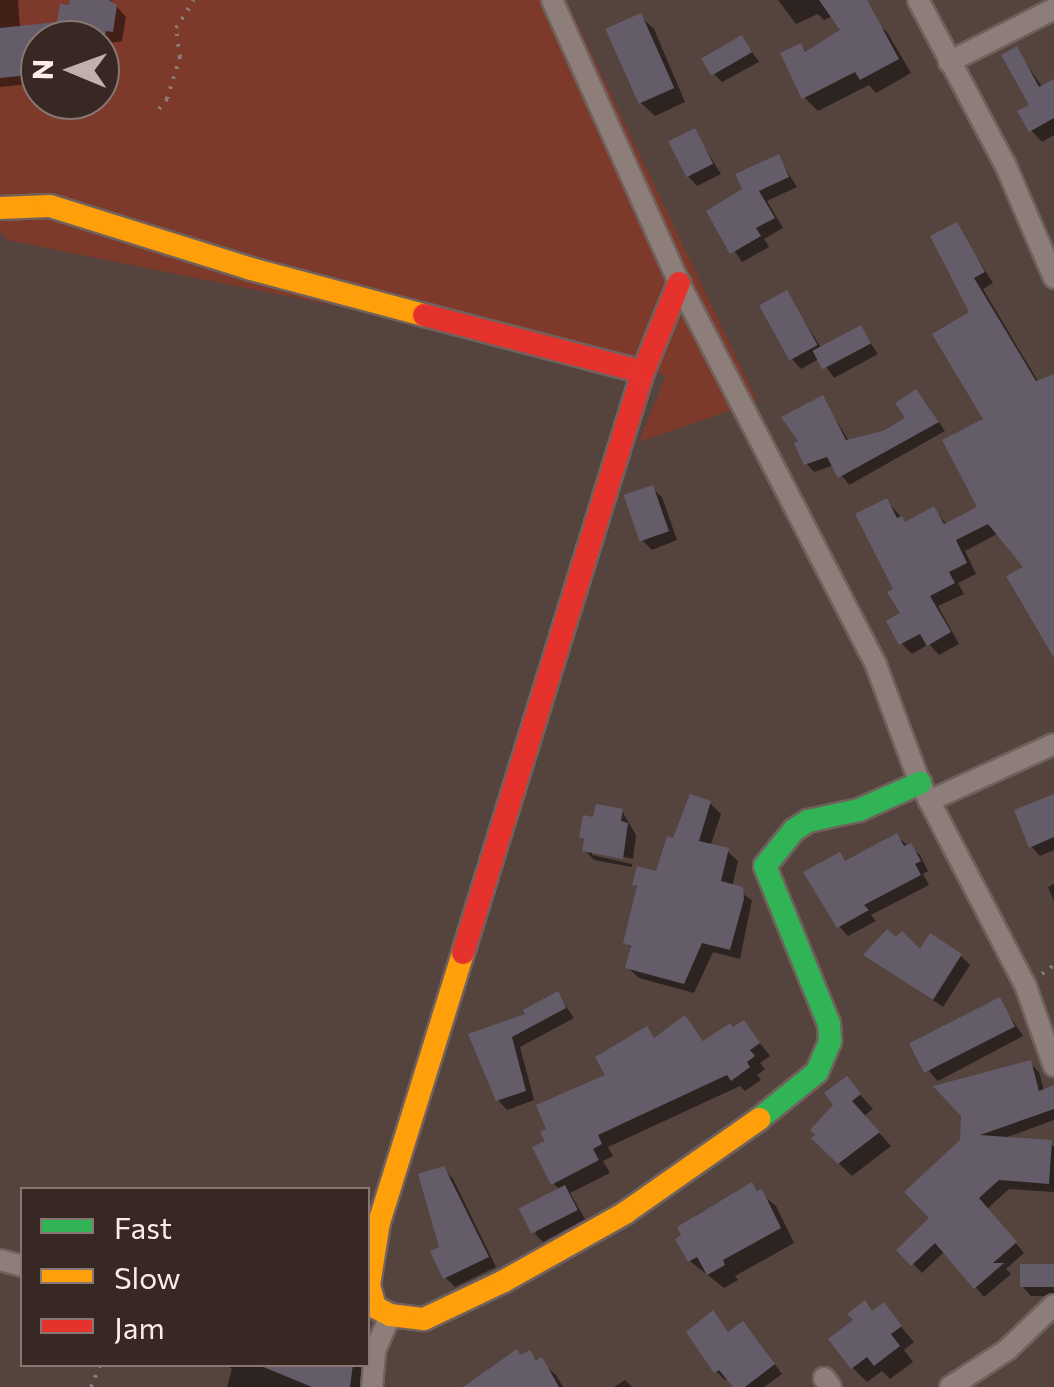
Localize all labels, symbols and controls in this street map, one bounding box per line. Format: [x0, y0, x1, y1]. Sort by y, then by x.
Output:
north arrow [20, 20, 120, 120]
text: N [25, 59, 59, 80]
legend [20, 1187, 370, 1367]
text: Fast [114, 1208, 172, 1245]
text: Slow [114, 1258, 181, 1295]
text: Jam [114, 1308, 165, 1345]

